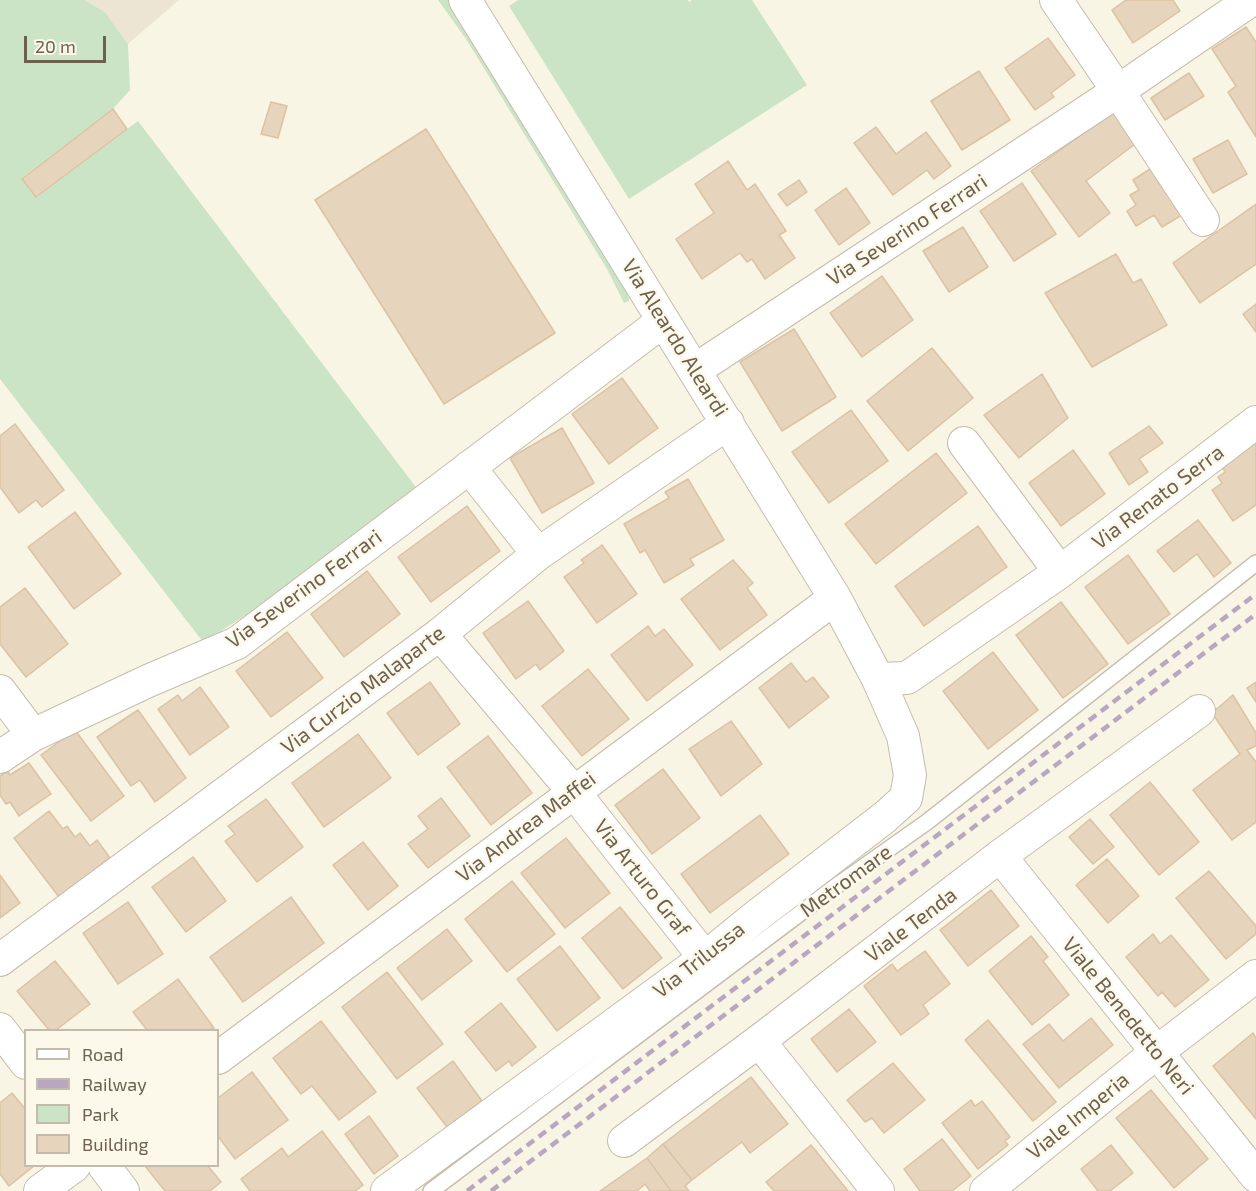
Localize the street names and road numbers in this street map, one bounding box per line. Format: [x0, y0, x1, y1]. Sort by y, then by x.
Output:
street label: Via Severino Ferrari [822, 169, 992, 291]
street label: Via Aleardo Aleardi [616, 255, 734, 421]
street label: Via Renato Serra [1087, 439, 1229, 555]
street label: Via Severino Ferrari [221, 524, 387, 654]
street label: Via Curzio Malaparte [276, 620, 450, 760]
street label: Via Andrea Maffei [451, 766, 601, 888]
street label: Via Arturo Graf [589, 814, 695, 942]
street label: Metromare [795, 839, 897, 923]
street label: Viale Tenda [860, 882, 962, 968]
street label: Via Trilussa [648, 916, 750, 1004]
street label: Viale Benedetto Neri [1057, 932, 1199, 1100]
street label: Viale Imperia [1022, 1067, 1134, 1165]

